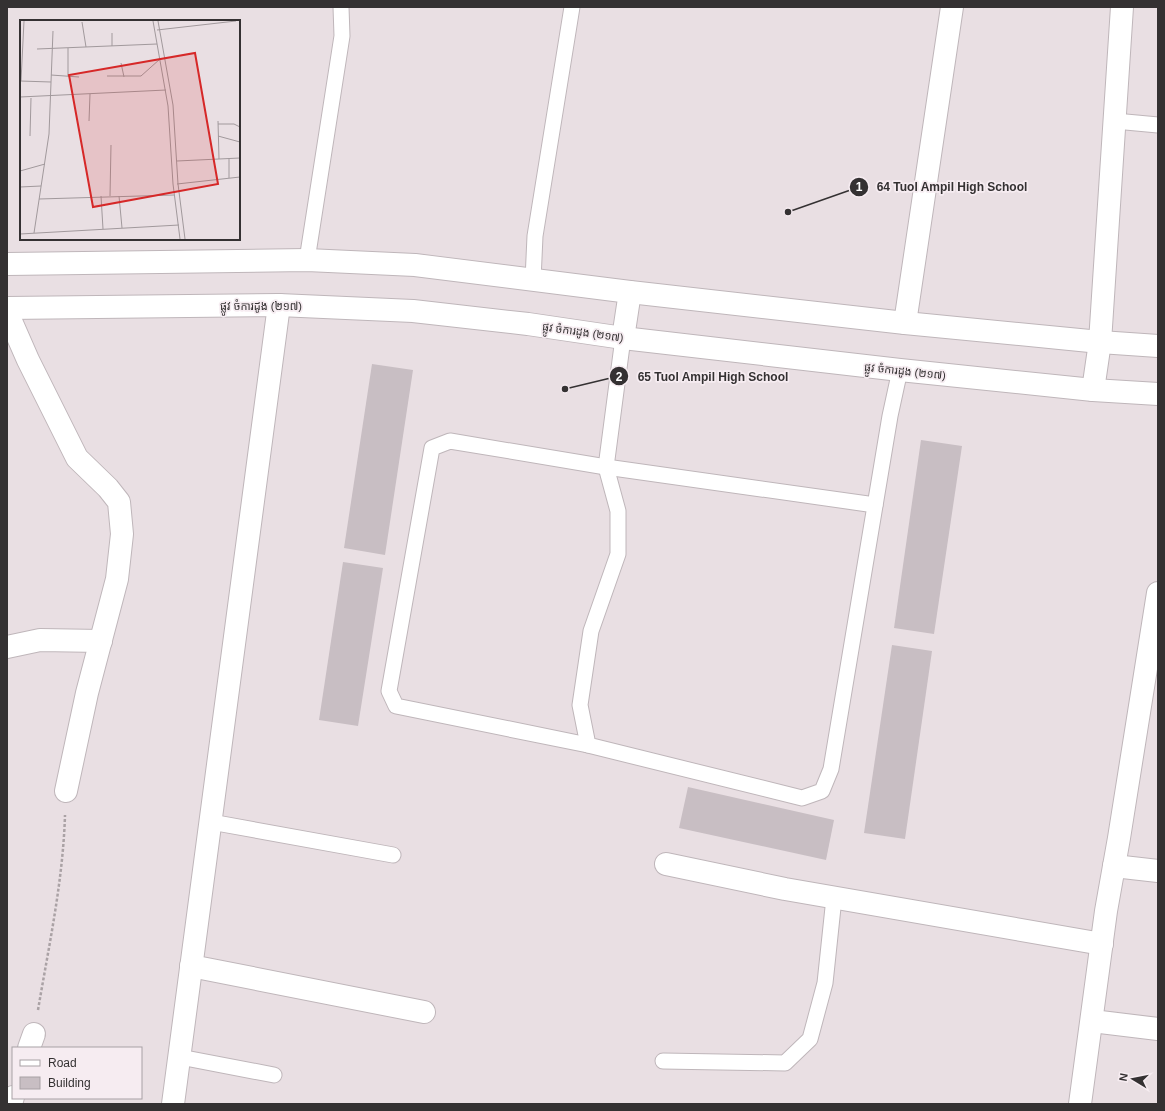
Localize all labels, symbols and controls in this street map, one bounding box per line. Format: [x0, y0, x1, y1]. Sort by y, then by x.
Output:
inset map [20, 20, 240, 240]
callout: 64 Tuol Ampil High School [849, 175, 1036, 199]
text: 1 [856, 180, 863, 194]
text: 64 Tuol Ampil High School [877, 180, 1027, 194]
street label: ផ្លូវ ចំការដូង (២១៧) [220, 299, 302, 316]
street label: ផ្លូវ ចំការដូង (២១៧) [541, 320, 624, 348]
street label: ផ្លូវ ចំការដូង (២១៧) [863, 360, 946, 385]
callout: 65 Tuol Ampil High School [609, 364, 796, 388]
text: 2 [616, 370, 623, 384]
text: 65 Tuol Ampil High School [638, 370, 788, 384]
legend [12, 1047, 142, 1099]
text: Road [48, 1056, 77, 1070]
north arrow [1113, 1059, 1153, 1099]
text: N [1117, 1072, 1130, 1082]
text: Building [48, 1076, 91, 1090]

